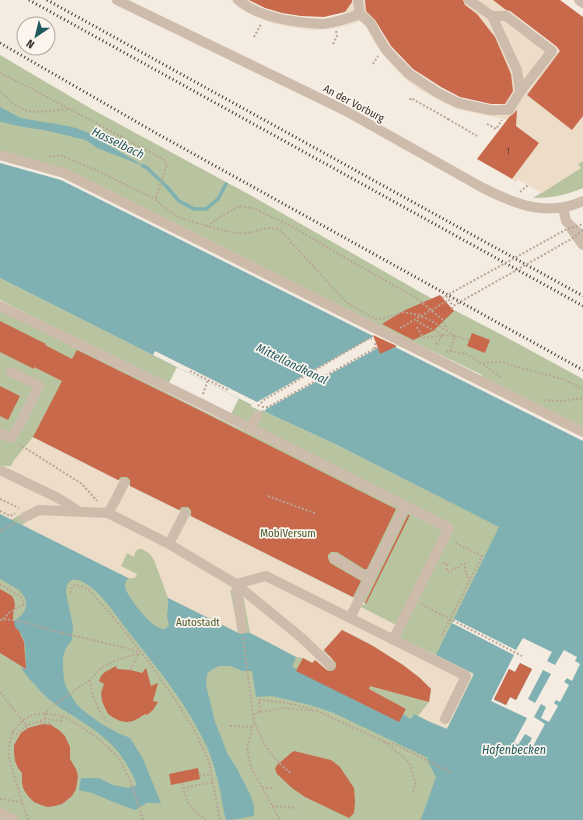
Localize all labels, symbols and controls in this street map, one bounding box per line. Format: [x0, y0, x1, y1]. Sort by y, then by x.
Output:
north arrow [16, 16, 56, 56]
text: N [24, 37, 37, 51]
street label: An der Vorburg [321, 82, 387, 125]
water label: Hasselbach [90, 124, 146, 162]
house number: 1 [506, 146, 510, 156]
water label: Mittellandkanal [254, 341, 330, 387]
park label: MobiVersum [260, 527, 316, 540]
park label: Autostadt [176, 616, 220, 629]
water label: Hafenbecken [482, 743, 546, 757]

